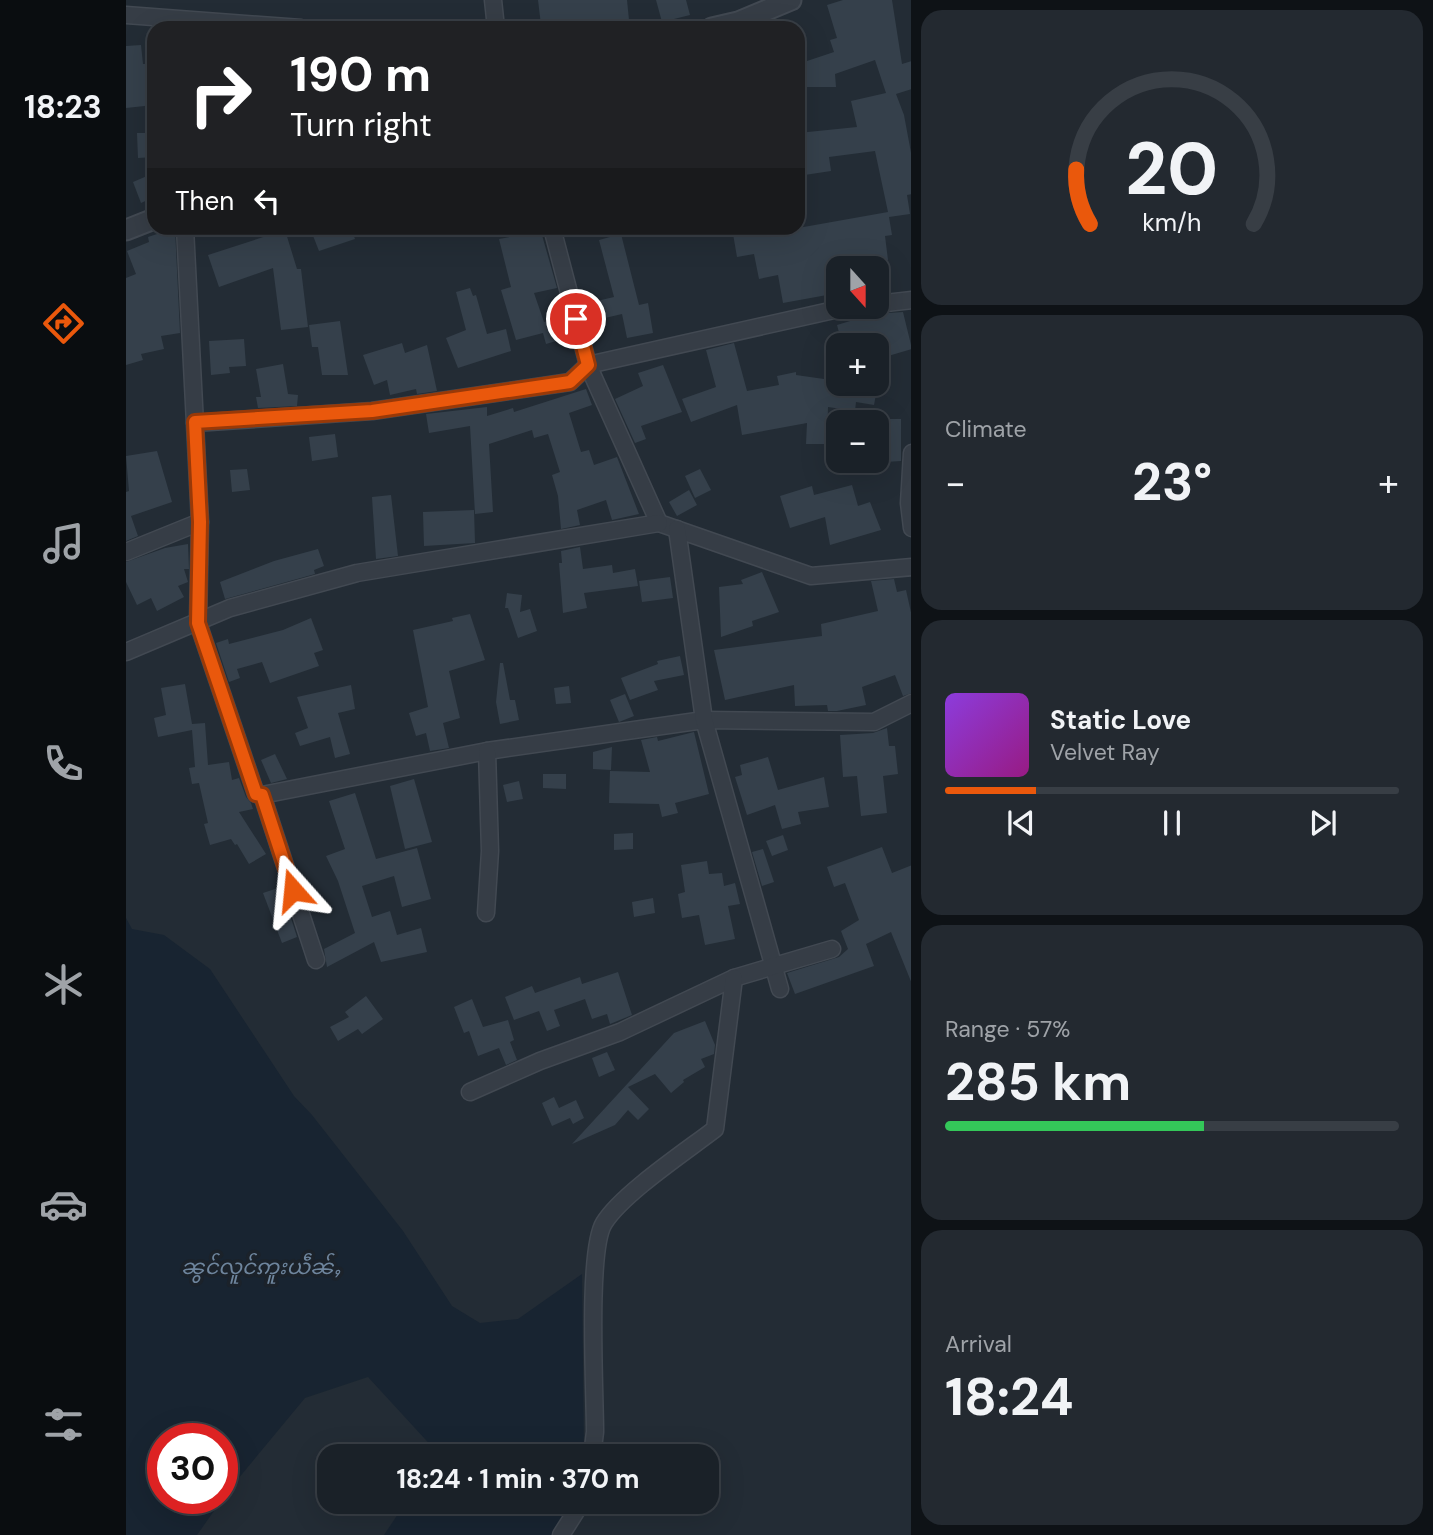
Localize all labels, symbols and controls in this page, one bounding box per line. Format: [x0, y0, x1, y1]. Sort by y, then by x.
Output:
text: 190 m [290, 42, 431, 106]
icon: right [175, 49, 266, 140]
text: 18:23 [24, 86, 102, 128]
text: Turn right [290, 104, 432, 146]
text: 20 [1126, 122, 1218, 217]
icon: left [248, 182, 286, 220]
text: Then [175, 184, 234, 218]
text: km/h [1142, 205, 1202, 238]
north arrow [826, 256, 889, 318]
map controls [826, 256, 889, 473]
pin [546, 289, 606, 349]
icon: directions [39, 299, 88, 348]
icon: arrive [557, 300, 595, 338]
button: + [826, 333, 889, 396]
button: − [826, 410, 889, 473]
text: Climate [945, 414, 1027, 444]
text: 23° [1132, 448, 1212, 516]
text: − [945, 458, 966, 508]
text: + [1378, 458, 1399, 508]
icon: music [39, 519, 88, 568]
text: Static Love [1050, 703, 1191, 737]
text: Velvet Ray [1050, 737, 1160, 767]
icon: phone [39, 739, 88, 788]
icon: previous [1002, 804, 1040, 842]
icon: pause [1153, 804, 1191, 842]
icon: next [1304, 804, 1342, 842]
position arrow [256, 853, 330, 927]
icon: climate [39, 960, 88, 1009]
text: Range · 57% [945, 1014, 1070, 1044]
text: 285 km [945, 1048, 1131, 1116]
icon: car [39, 1180, 88, 1229]
water label: ၼွင်လူင်ဢူးယဵၼ်ႇ [181, 1252, 341, 1284]
text: Arrival [945, 1329, 1012, 1359]
text: 18:24 [945, 1363, 1074, 1431]
icon: filters [39, 1400, 88, 1449]
speed limit sign: 30 [147, 1423, 238, 1514]
text: 18:24 · 1 min · 370 m [396, 1462, 640, 1496]

